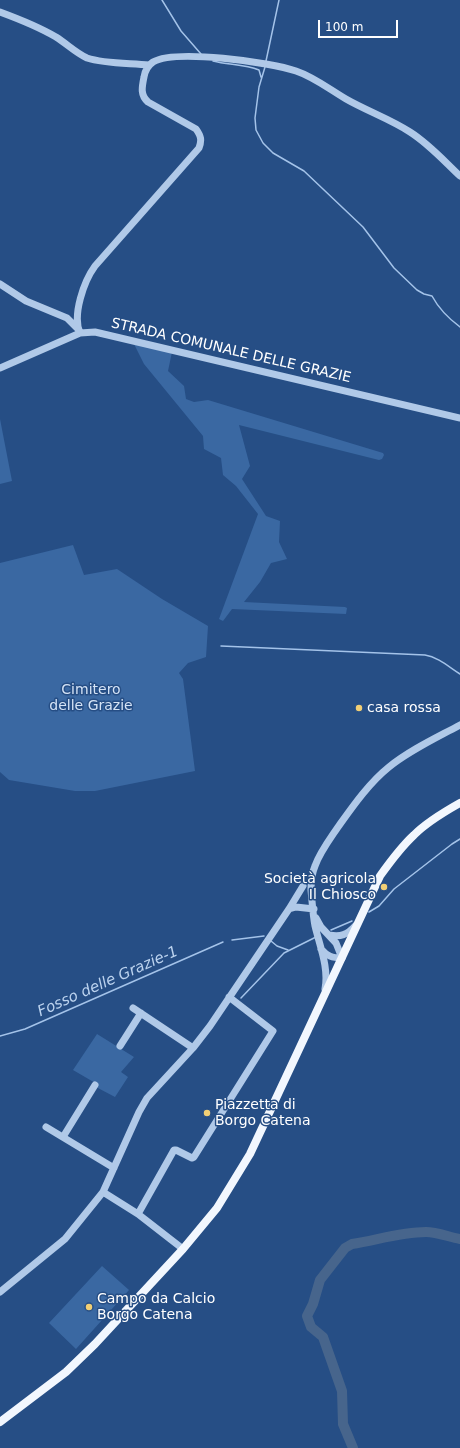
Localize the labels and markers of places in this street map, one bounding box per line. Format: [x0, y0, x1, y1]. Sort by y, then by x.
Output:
place label: casa rossa [367, 700, 441, 716]
marker: casa rossa [354, 703, 364, 713]
place label: Società agricola Il Chiosco [264, 871, 376, 904]
marker: Società agricola Il Chiosco [379, 882, 389, 892]
place label: Piazzetta di Borgo Catena [215, 1097, 310, 1130]
marker: Piazzetta di Borgo Catena [202, 1108, 212, 1118]
place label: Campo da Calcio Borgo Catena [97, 1291, 215, 1324]
marker: Campo da Calcio Borgo Catena [84, 1302, 94, 1312]

